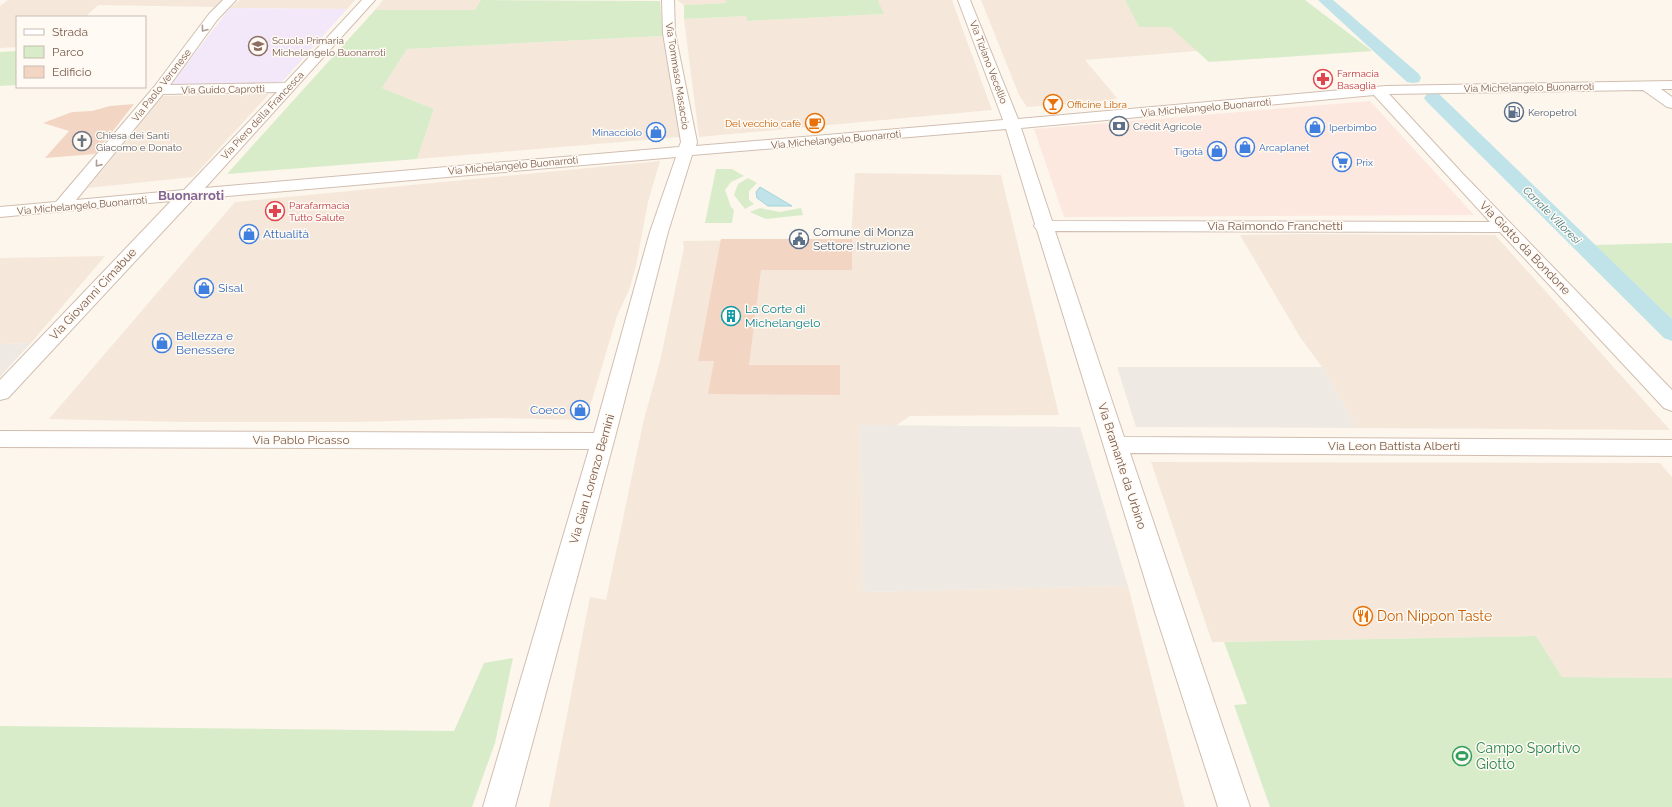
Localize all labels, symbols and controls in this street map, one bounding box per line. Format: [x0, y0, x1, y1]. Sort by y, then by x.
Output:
legend [16, 16, 146, 88]
street label: Via Tiziano Vecellio [968, 19, 1010, 105]
street label: Via Tommaso Masaccio [664, 22, 691, 130]
one-way arrow [202, 24, 209, 31]
text: Strada [52, 25, 88, 39]
school or university icon: Scuola Primaria Michelangelo Buonarroti [247, 35, 269, 57]
place label: Scuola Primaria Michelangelo Buonarroti [272, 35, 386, 58]
text: Parco [52, 45, 84, 59]
street label: Via Paolo Veronese [130, 47, 193, 124]
text: Edificio [52, 65, 92, 79]
pharmacy icon: Farmacia Basaglia [1312, 68, 1334, 90]
place label: Farmacia Basaglia [1337, 68, 1379, 91]
street label: Via Piero della Francesca [219, 69, 306, 162]
street label: Via Michelangelo Buonarroti [1464, 81, 1594, 94]
street label: Via Guido Caprotti [181, 83, 265, 96]
bar icon: Officine Libra [1042, 93, 1064, 115]
street label: Via Michelangelo Buonarroti [1141, 96, 1272, 119]
place label: Officine Libra [1067, 99, 1127, 110]
fuel station icon: Keropetrol [1503, 101, 1525, 123]
place label: Keropetrol [1528, 107, 1577, 118]
cafe icon: Del vecchio cafè [804, 112, 826, 134]
bank icon: Crédit Agricole [1108, 115, 1130, 137]
shop icon: Iperbimbo [1304, 116, 1326, 138]
place label: Del vecchio cafè [725, 118, 801, 129]
shop icon: Minacciolo [645, 121, 667, 143]
place label: Crédit Agricole [1133, 121, 1202, 132]
place label: Iperbimbo [1329, 122, 1377, 133]
place label: Minacciolo [592, 127, 642, 138]
street label: Via Michelangelo Buonarroti [771, 128, 902, 151]
church icon: Chiesa dei Santi Giacomo e Donato [71, 130, 93, 152]
place label: Chiesa dei Santi Giacomo e Donato [96, 130, 182, 153]
shop icon: Arcaplanet [1234, 136, 1256, 158]
shop icon: Tigotà [1206, 140, 1228, 162]
place label: Arcaplanet [1259, 142, 1310, 153]
place label: Tigotà [1174, 146, 1203, 157]
supermarket icon: Prix [1331, 151, 1353, 173]
street label: Via Michelangelo Buonarroti [448, 154, 579, 177]
place label: Prix [1356, 157, 1373, 168]
one-way arrow [95, 159, 102, 166]
water label: Canale Villoresi [1520, 184, 1584, 247]
district label: Buonarroti [158, 188, 224, 203]
street label: Via Michelangelo Buonarroti [17, 194, 148, 217]
street label: Via Giotto da Bondone [1477, 198, 1573, 298]
pharmacy icon: Parafarmacia Tutto Salute [264, 200, 286, 222]
place label: Parafarmacia Tutto Salute [289, 200, 350, 223]
street label: Via Raimondo Franchetti [1207, 219, 1343, 233]
shop icon: Attualità [238, 223, 260, 245]
place label: Comune di Monza Settore Istruzione [813, 225, 914, 253]
place label: Attualità [263, 227, 309, 241]
public building icon: Comune di Monza Settore Istruzione [788, 228, 810, 250]
street label: Via Giovanni Cimabue [47, 245, 139, 343]
shop icon: Sisal [193, 277, 215, 299]
place label: Sisal [218, 281, 244, 295]
place label: La Corte di Michelangelo [745, 302, 820, 330]
building icon: La Corte di Michelangelo [720, 305, 742, 327]
place label: Bellezza e Benessere [176, 329, 235, 357]
shop icon: Bellezza e Benessere [151, 332, 173, 354]
shop icon: Coeco [569, 399, 591, 421]
street label: Via Bramante da Urbino [1095, 401, 1149, 531]
place label: Coeco [530, 403, 566, 417]
street label: Via Gian Lorenzo Bernini [567, 412, 617, 546]
street label: Via Pablo Picasso [252, 433, 350, 447]
street label: Via Leon Battista Alberti [1328, 439, 1460, 453]
restaurant icon: Don Nippon Taste [1352, 605, 1374, 627]
place label: Don Nippon Taste [1377, 608, 1492, 624]
place label: Campo Sportivo Giotto [1476, 740, 1580, 772]
sports icon: Campo Sportivo Giotto [1451, 745, 1473, 767]

